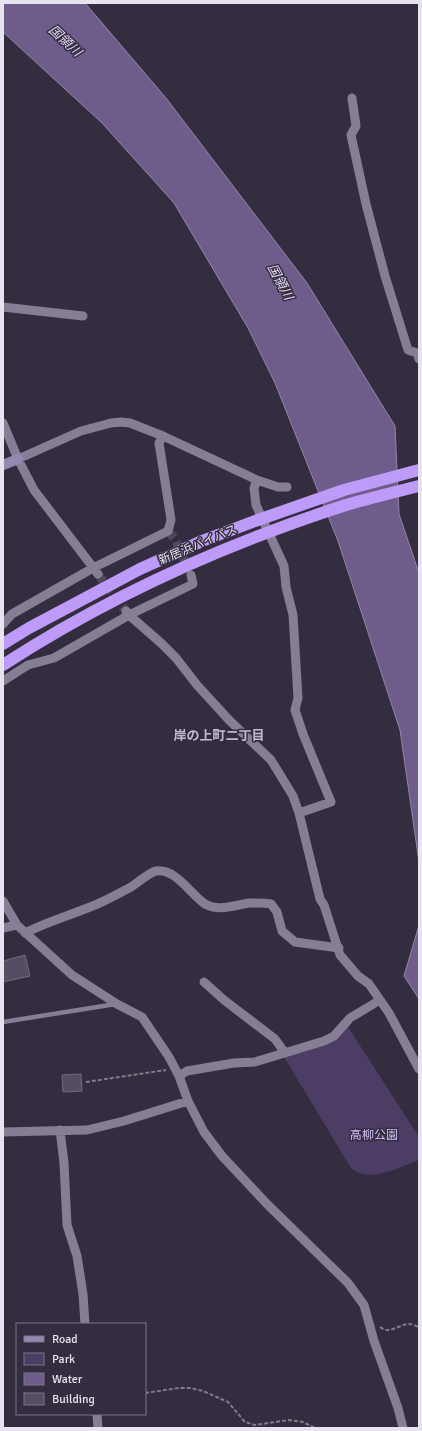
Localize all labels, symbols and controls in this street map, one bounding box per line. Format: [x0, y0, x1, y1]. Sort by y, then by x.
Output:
water label: 国領川 [45, 22, 86, 62]
water label: 国領川 [264, 261, 297, 305]
street label: 新居浜バイパス [157, 522, 239, 568]
district label: 岸の上町二丁目 [173, 728, 265, 744]
park label: 高柳公園 [350, 1128, 398, 1143]
legend [16, 1323, 146, 1415]
text: Road [52, 1332, 78, 1347]
text: Park [52, 1352, 75, 1367]
text: Water [52, 1372, 83, 1387]
text: Building [52, 1392, 95, 1407]

